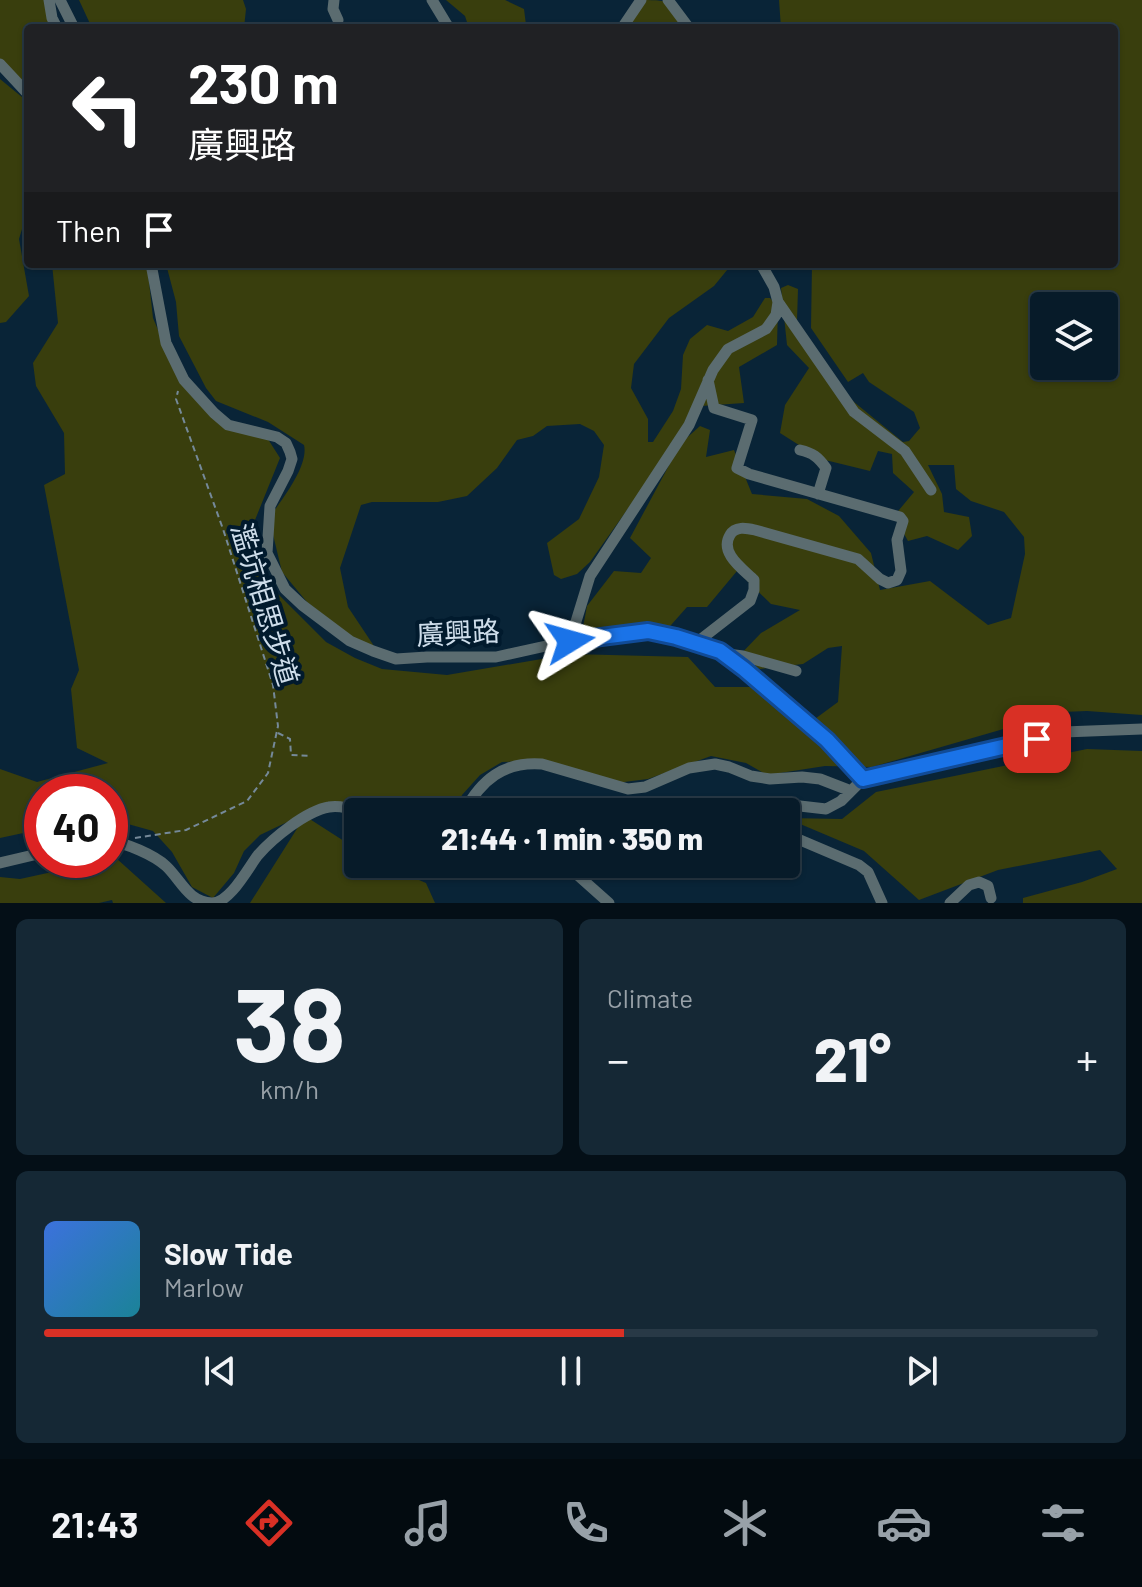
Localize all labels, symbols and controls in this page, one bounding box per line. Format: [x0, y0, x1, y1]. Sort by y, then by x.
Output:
text: 230 m [188, 48, 339, 115]
icon: left [56, 56, 160, 160]
text: 廣興路 [188, 122, 296, 165]
icon: arrive [137, 208, 181, 252]
text: Then [56, 212, 121, 248]
map controls [1030, 292, 1118, 380]
button: layers [1030, 292, 1118, 380]
street label: 濫坑相思步道 [225, 519, 307, 689]
position arrow [528, 599, 612, 683]
street label: 廣興路 [415, 613, 501, 651]
pin [1003, 705, 1071, 773]
icon: arrive [1015, 717, 1059, 761]
speed limit sign: 40 [24, 774, 128, 878]
text: 21:44 · 1 min · 350 m [441, 820, 703, 856]
text: 38 [233, 958, 346, 1083]
text: Climate [607, 982, 693, 1013]
text: 21° [814, 1022, 891, 1094]
text: − [607, 1032, 629, 1085]
text: + [1076, 1032, 1098, 1085]
text: km/h [260, 1073, 319, 1104]
text: Slow Tide [164, 1235, 293, 1271]
text: Marlow [164, 1271, 244, 1302]
icon: previous [198, 1349, 242, 1393]
icon: pause [549, 1349, 593, 1393]
icon: next [900, 1349, 944, 1393]
icon: directions [241, 1495, 297, 1551]
icon: music [400, 1495, 456, 1551]
icon: phone [558, 1495, 614, 1551]
icon: climate [717, 1495, 773, 1551]
icon: car [876, 1495, 932, 1551]
icon: filters [1035, 1495, 1091, 1551]
text: 21:43 [51, 1502, 138, 1545]

